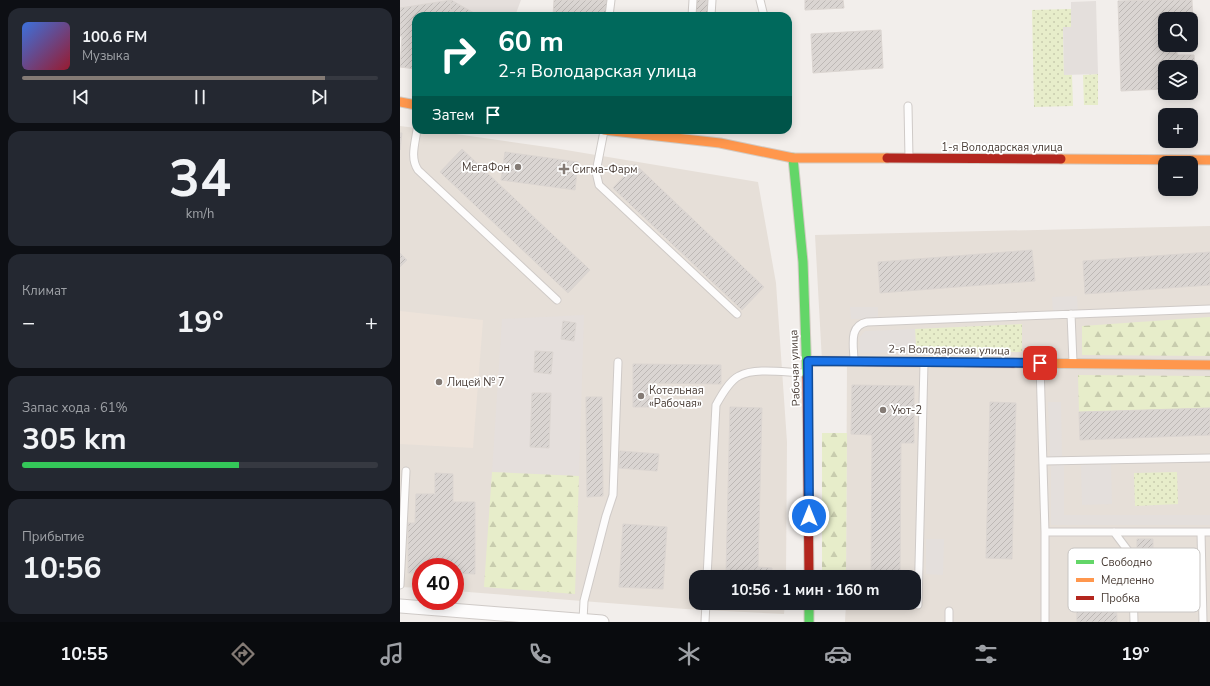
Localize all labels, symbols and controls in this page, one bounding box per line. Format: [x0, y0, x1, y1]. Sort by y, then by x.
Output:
map controls [1158, 12, 1198, 196]
button: search [1158, 12, 1198, 52]
text: 60 m [498, 23, 564, 61]
text: 100.6 FM [82, 27, 147, 47]
icon: right [432, 28, 484, 80]
text: Музыка [82, 47, 130, 65]
text: 2-я Володарская улица [498, 59, 697, 83]
button: layers [1158, 60, 1198, 100]
icon: previous [70, 86, 92, 108]
icon: pause [189, 86, 211, 108]
icon: next [308, 86, 330, 108]
icon: arrive [482, 104, 504, 126]
text: Затем [432, 105, 474, 125]
button: + [1158, 108, 1198, 148]
street label: 1-я Володарская улица [941, 140, 1063, 155]
text: 34 [169, 143, 231, 214]
button: − [1158, 156, 1198, 196]
place label: МегаФон [462, 160, 510, 175]
marker: МегаФон [513, 162, 523, 172]
place label: Сигма-Фарм [572, 162, 637, 177]
marker: Сигма-Фарм [559, 164, 569, 174]
text: km/h [186, 205, 214, 223]
text: Климат [22, 282, 67, 300]
text: 19° [176, 302, 224, 343]
text: − [22, 308, 35, 338]
text: + [365, 308, 378, 338]
street label: Рабочая улица [786, 329, 804, 407]
street label: 2-я Володарская улица [888, 341, 1010, 359]
pin [1023, 346, 1057, 380]
icon: arrive [1029, 352, 1051, 374]
place label: Лицей № 7 [447, 375, 505, 390]
marker: Лицей № 7 [434, 377, 444, 387]
place label: Котельная «Рабочая» [649, 383, 704, 411]
marker: Котельная «Рабочая» [636, 391, 646, 401]
text: Запас хода · 61% [22, 399, 128, 417]
place label: Уют-2 [890, 403, 922, 418]
marker: Уют-2 [878, 405, 888, 415]
text: 305 km [22, 419, 127, 460]
position arrow [788, 495, 830, 537]
text: Прибытие [22, 528, 84, 546]
text: 10:56 [22, 548, 101, 589]
legend [1068, 548, 1200, 612]
text: Свободно [1101, 555, 1152, 570]
speed limit sign: 40 [412, 558, 464, 610]
text: Медленно [1101, 573, 1154, 588]
text: 10:56 · 1 мин · 160 m [730, 580, 880, 600]
text: Пробка [1101, 591, 1140, 606]
icon: directions [229, 640, 257, 668]
icon: music [378, 640, 406, 668]
icon: phone [526, 640, 554, 668]
icon: climate [675, 640, 703, 668]
icon: car [824, 640, 852, 668]
icon: filters [972, 640, 1000, 668]
text: 10:55 [60, 642, 108, 666]
text: 19° [1121, 642, 1150, 666]

